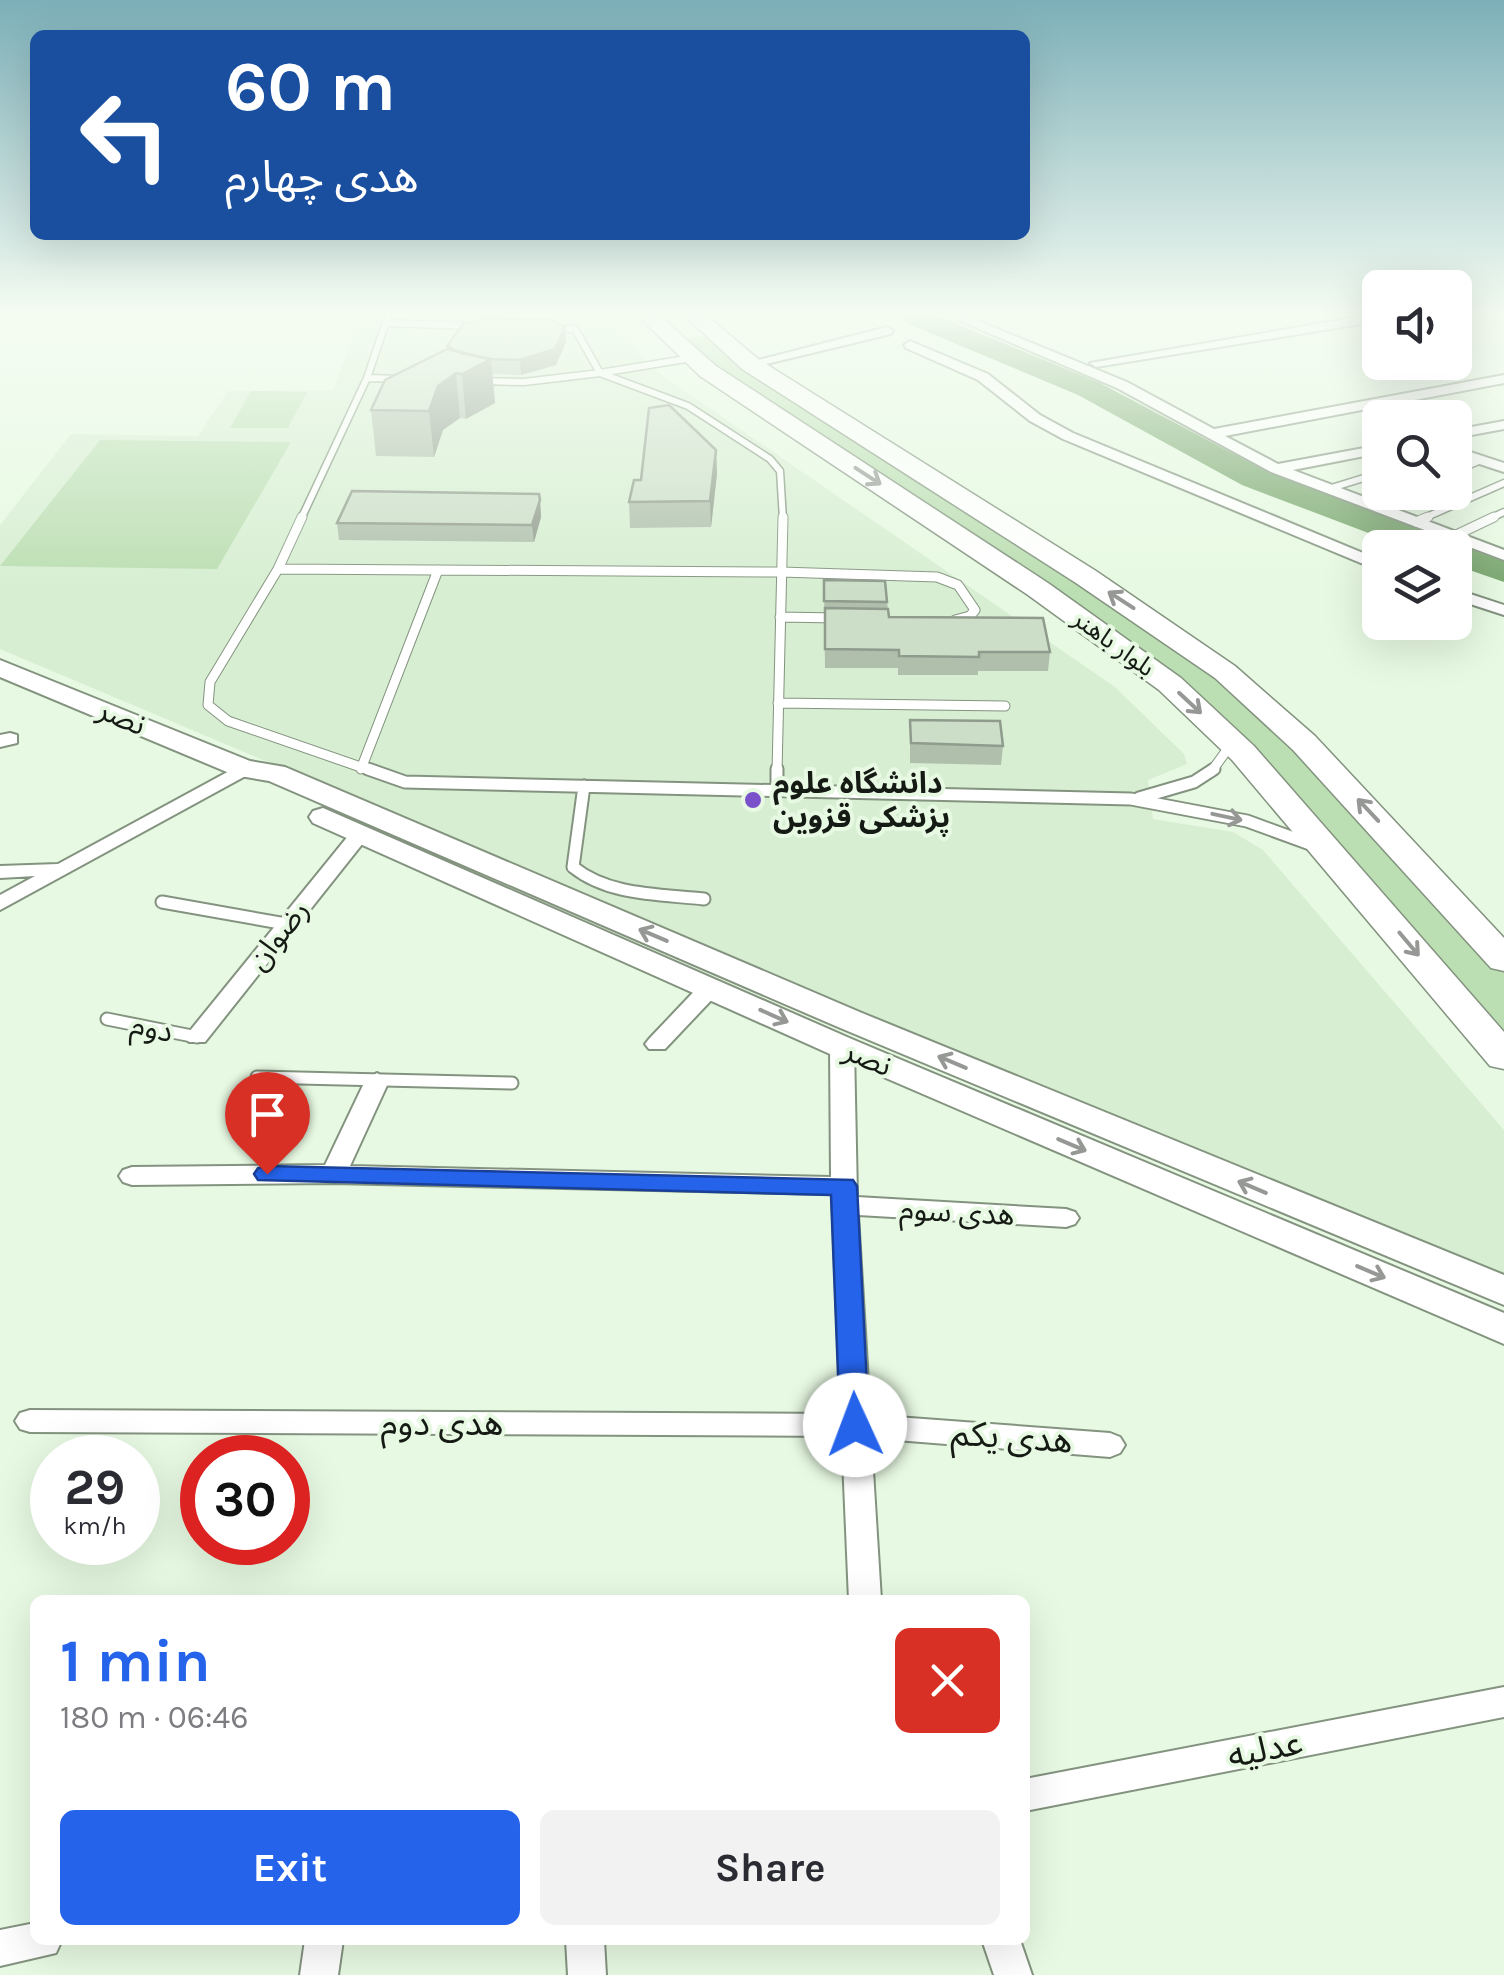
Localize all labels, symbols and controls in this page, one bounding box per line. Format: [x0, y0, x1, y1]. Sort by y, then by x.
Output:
text: 60 m [225, 46, 396, 128]
icon: left [60, 70, 190, 200]
text: هدی چهارم [225, 151, 419, 203]
map controls [1362, 270, 1472, 640]
button: sound [1362, 270, 1472, 380]
button: search [1362, 400, 1472, 510]
one-way arrow [853, 466, 881, 487]
button: layers [1362, 530, 1472, 640]
one-way arrow [1108, 590, 1136, 611]
street label: بلوار باهنر [1067, 603, 1161, 682]
street label: نصر [92, 691, 151, 743]
one-way arrow [1177, 691, 1202, 714]
place label: دانشگاه علوم پزشکی قزوین [773, 765, 950, 837]
marker: دانشگاه علوم پزشکی قزوین [742, 789, 764, 811]
one-way arrow [1356, 799, 1380, 823]
one-way arrow [1210, 809, 1242, 827]
street label: رضوان [239, 893, 317, 977]
one-way arrow [638, 925, 669, 943]
one-way arrow [1397, 930, 1419, 956]
street label: دوم [127, 1006, 176, 1054]
one-way arrow [758, 1008, 789, 1026]
street label: نصر [838, 1032, 897, 1084]
one-way arrow [937, 1052, 968, 1070]
pin [225, 1072, 310, 1175]
icon: arrive [240, 1087, 295, 1142]
one-way arrow [1056, 1137, 1087, 1155]
one-way arrow [1237, 1176, 1268, 1194]
street label: هدی سوم [898, 1191, 1016, 1237]
one-way arrow [1355, 1265, 1386, 1283]
position arrow [803, 1373, 907, 1477]
street label: هدی دوم [381, 1403, 503, 1449]
street label: هدی یکم [950, 1412, 1074, 1468]
speed limit sign: 30 [180, 1435, 310, 1565]
text: 29 [65, 1458, 125, 1517]
text: km/h [63, 1511, 127, 1540]
text: 1 min [60, 1626, 211, 1696]
button: close [895, 1628, 1000, 1733]
text: 180 m · 06:46 [60, 1699, 249, 1736]
street label: عدلیه [1224, 1722, 1306, 1776]
button: Exit [60, 1810, 520, 1925]
button: Share [540, 1810, 1000, 1925]

